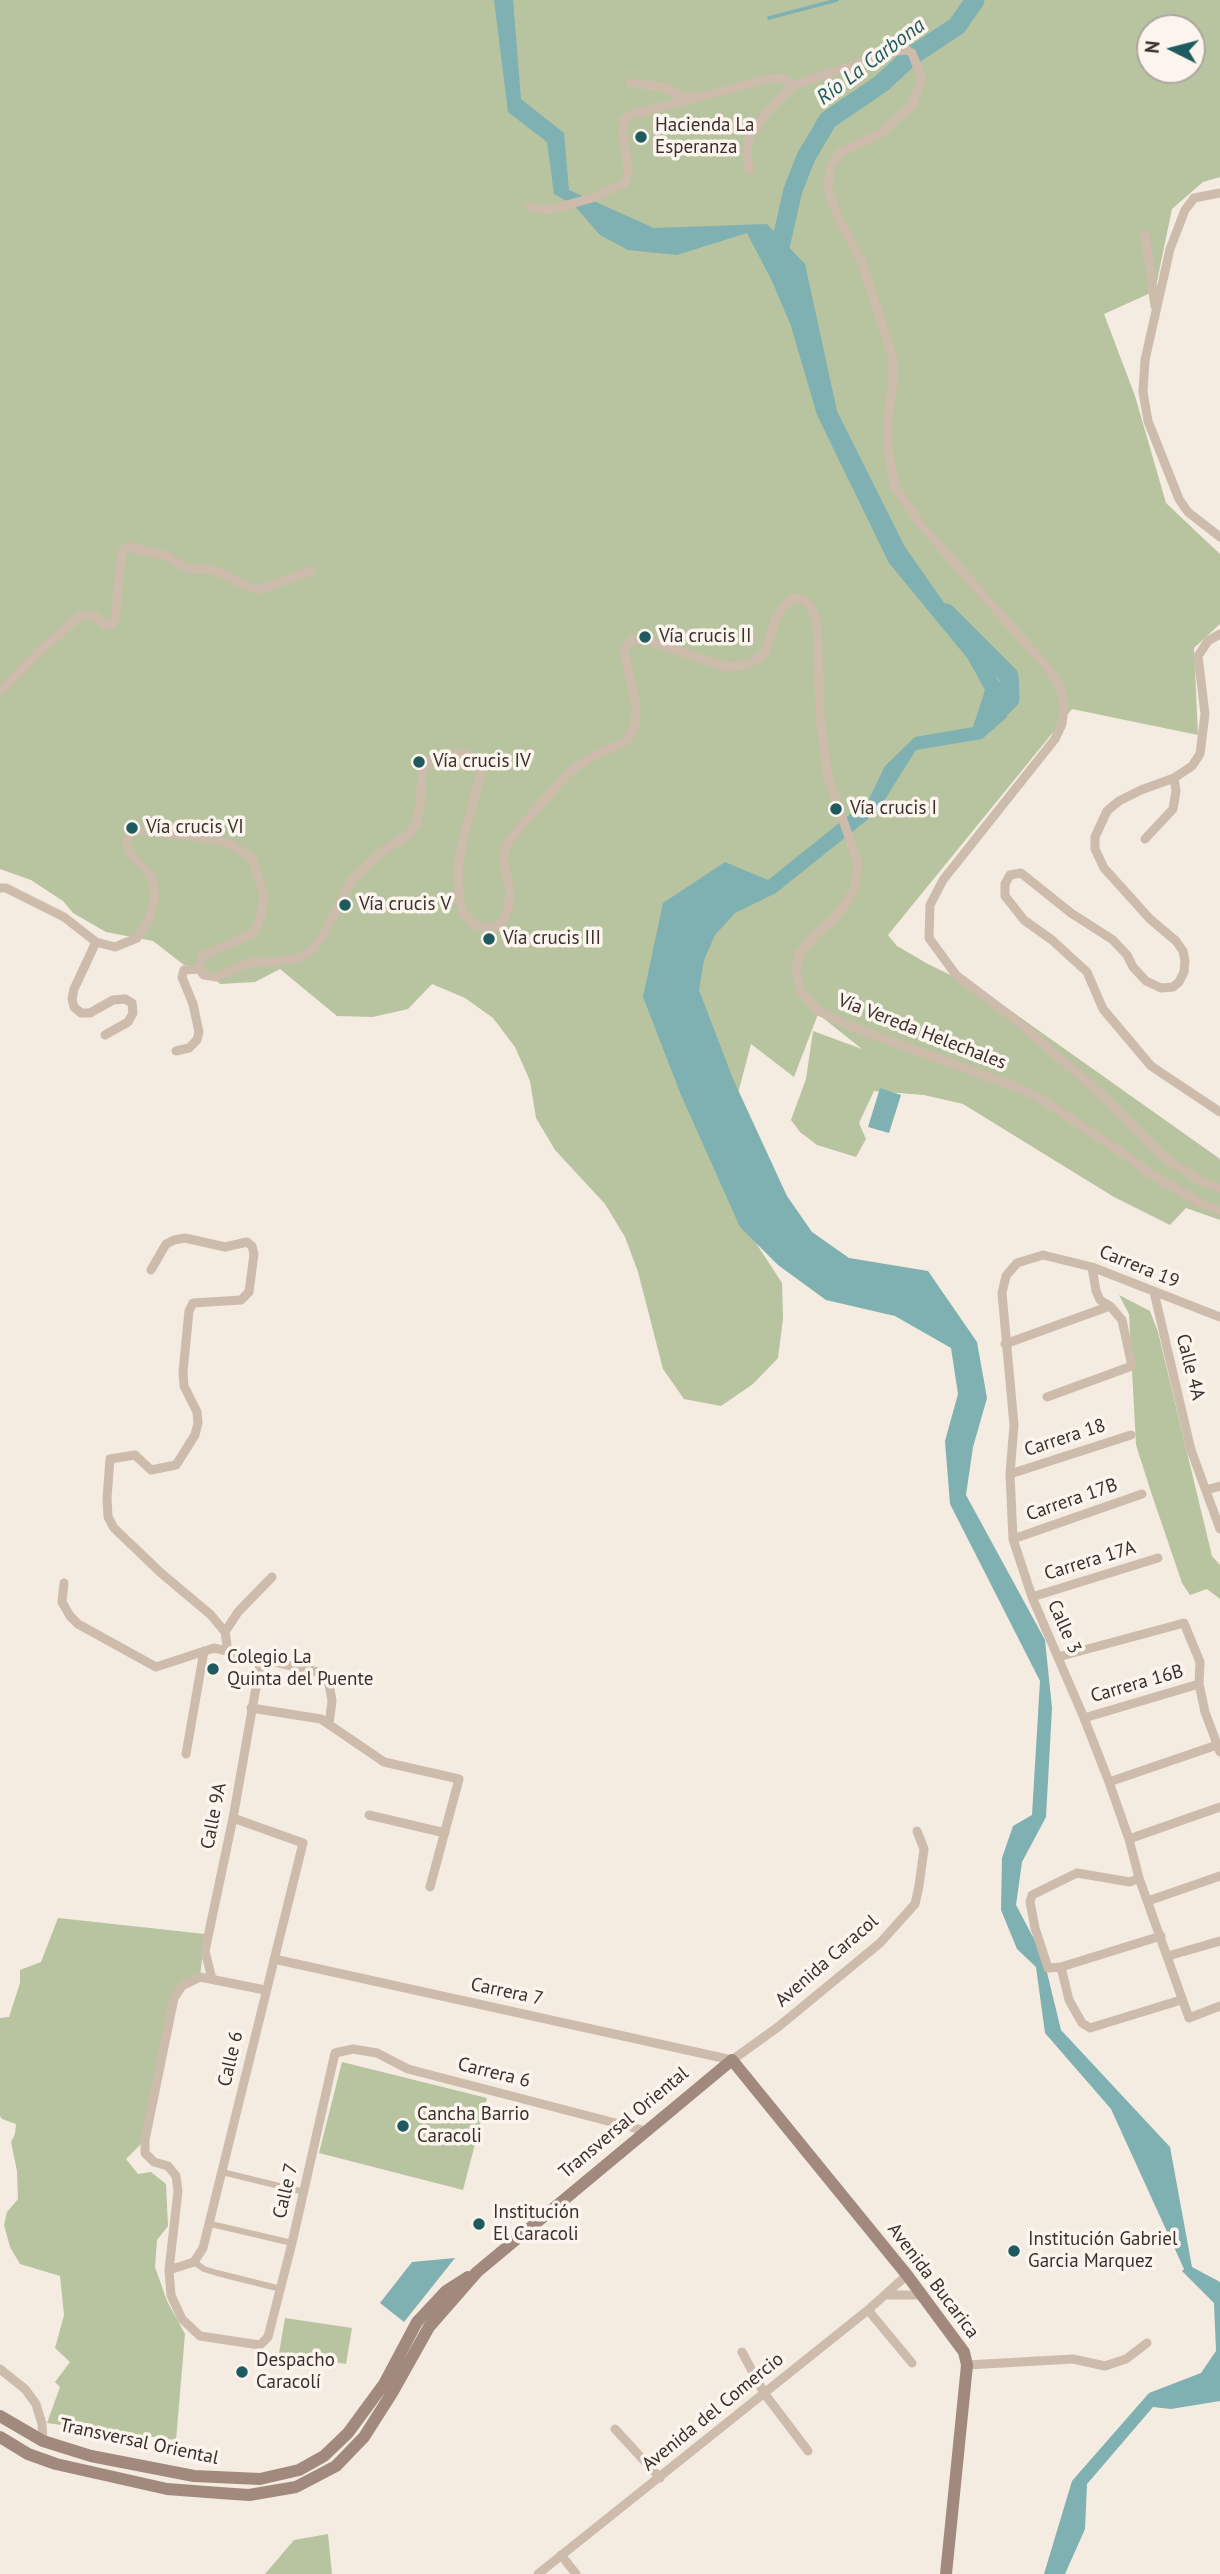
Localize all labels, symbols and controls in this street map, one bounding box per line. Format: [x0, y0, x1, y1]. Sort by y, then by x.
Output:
water label: Río La Carbona [812, 13, 930, 111]
north arrow [1136, 14, 1206, 84]
text: N [1140, 40, 1165, 54]
place label: Hacienda La Esperanza [655, 115, 754, 159]
marker: Hacienda La Esperanza [633, 129, 649, 145]
place label: Vía crucis II [659, 626, 752, 648]
marker: Vía crucis II [637, 629, 653, 645]
place label: Vía crucis IV [433, 751, 531, 773]
marker: Vía crucis IV [411, 754, 427, 770]
place label: Vía crucis I [850, 798, 937, 820]
marker: Vía crucis I [828, 801, 844, 817]
place label: Vía crucis VI [146, 817, 244, 839]
marker: Vía crucis VI [124, 820, 140, 836]
place label: Vía crucis V [359, 894, 451, 916]
marker: Vía crucis V [337, 897, 353, 913]
place label: Vía crucis III [503, 928, 601, 950]
marker: Vía crucis III [481, 931, 497, 947]
street label: Vía Vereda Helechales [835, 989, 1009, 1075]
street label: Carrera 19 [1096, 1241, 1182, 1293]
street label: Calle 4A [1171, 1332, 1209, 1402]
street label: Carrera 18 [1021, 1414, 1109, 1462]
street label: Carrera 17B [1023, 1474, 1121, 1526]
street label: Carrera 17A [1042, 1536, 1138, 1586]
street label: Calle 3 [1042, 1597, 1086, 1657]
place label: Colegio La Quinta del Puente [227, 1647, 373, 1691]
street label: Carrera 16B [1088, 1660, 1186, 1708]
marker: Colegio La Quinta del Puente [205, 1661, 221, 1677]
street label: Calle 9A [196, 1781, 232, 1851]
street label: Avenida Caracol [771, 1910, 883, 2012]
street label: Carrera 7 [469, 1973, 545, 2011]
street label: Calle 6 [214, 2029, 248, 2089]
street label: Carrera 6 [455, 2053, 533, 2093]
street label: Transversal Oriental [555, 2062, 693, 2184]
place label: Cancha Barrio Caracoli [417, 2104, 530, 2148]
marker: Cancha Barrio Caracoli [395, 2118, 411, 2134]
street label: Calle 7 [269, 2161, 303, 2221]
place label: Institución El Caracoli [493, 2202, 579, 2246]
marker: Institución El Caracoli [471, 2216, 487, 2232]
street label: Avenida Bucarica [882, 2219, 984, 2343]
place label: Institución Gabriel Garcia Marquez [1028, 2229, 1178, 2273]
marker: Institución Gabriel Garcia Marquez [1006, 2243, 1022, 2259]
street label: Avenida del Comercio [638, 2348, 788, 2476]
place label: Despacho Caracolí [256, 2350, 335, 2394]
marker: Despacho Caracolí [234, 2364, 250, 2380]
street label: Transversal Oriental [57, 2414, 221, 2470]

